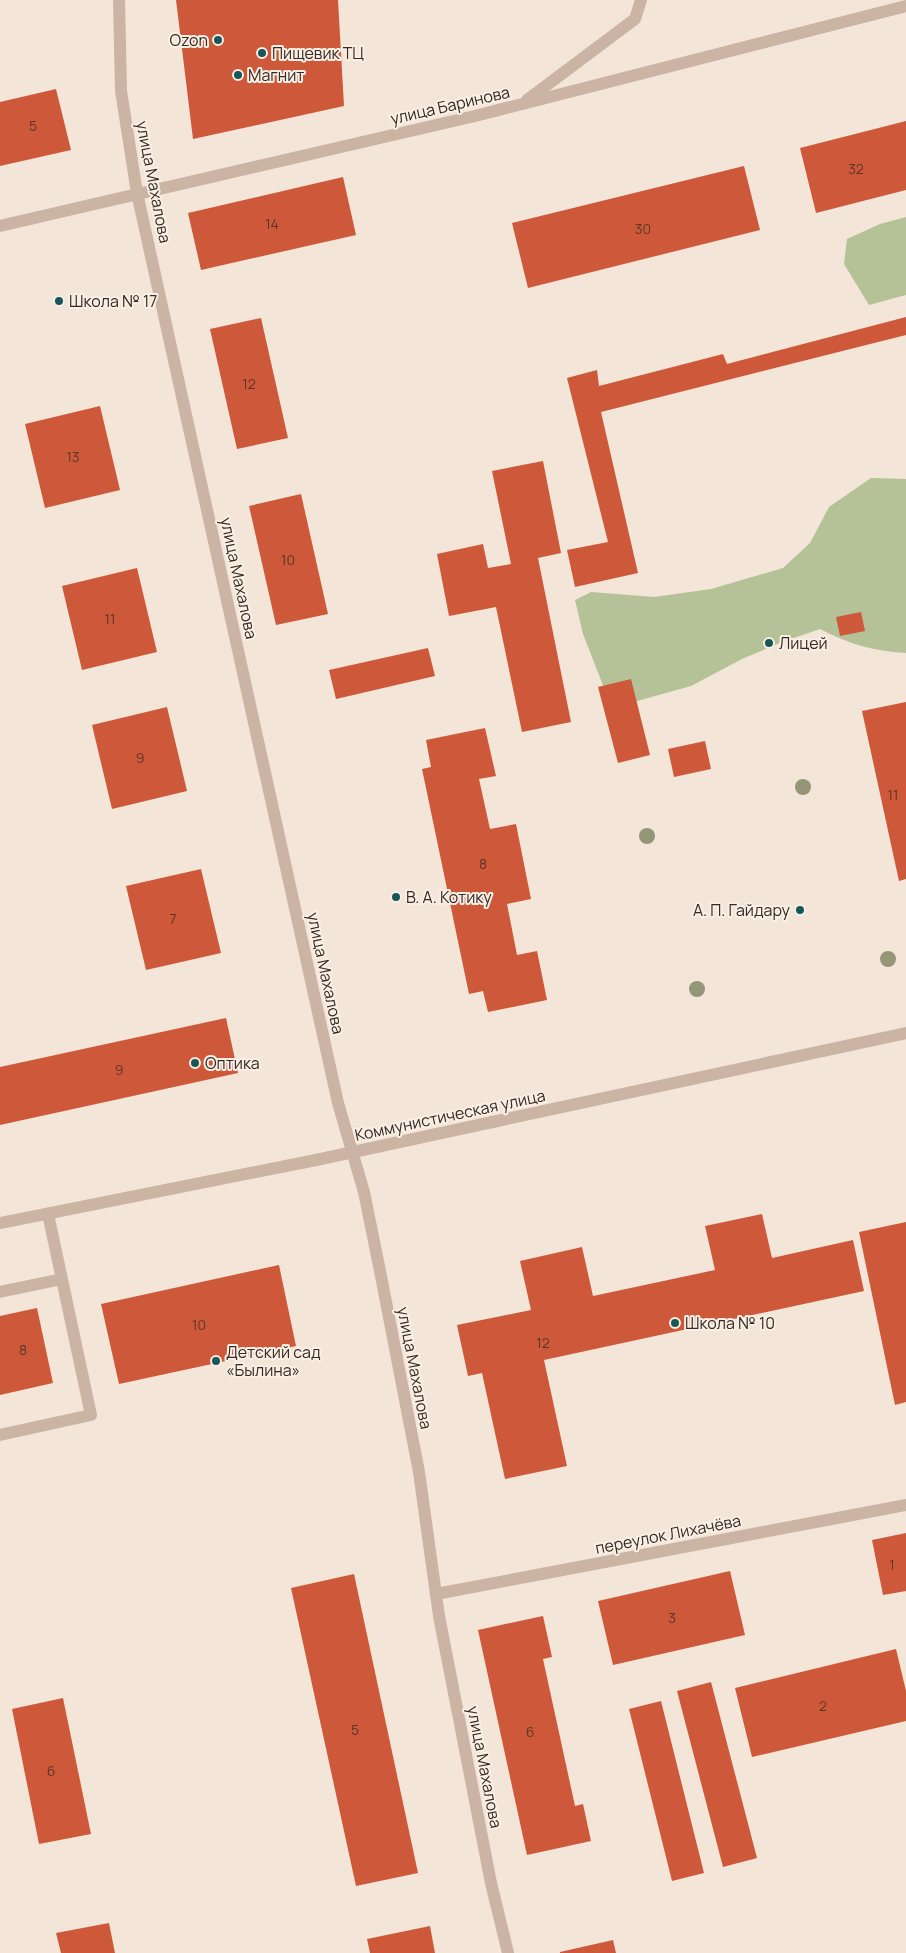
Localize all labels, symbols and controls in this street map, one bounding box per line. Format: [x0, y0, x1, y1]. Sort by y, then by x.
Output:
place label: Ozon [170, 29, 208, 51]
marker: Ozon [212, 34, 224, 46]
place label: Пищевик ТЦ [272, 42, 364, 64]
marker: Пищевик ТЦ [256, 47, 268, 59]
place label: Магнит [248, 64, 304, 86]
marker: Магнит [232, 69, 244, 81]
street label: улица Баринова [388, 81, 512, 129]
house number: 5 [29, 116, 37, 135]
street label: улица Махалова [131, 119, 177, 245]
house number: 32 [848, 159, 864, 178]
house number: 14 [265, 214, 279, 233]
house number: 30 [635, 219, 651, 238]
place label: Школа № 17 [69, 290, 157, 312]
marker: Школа № 17 [53, 295, 65, 307]
house number: 12 [242, 374, 256, 393]
house number: 13 [66, 447, 80, 466]
street label: улица Махалова [215, 515, 263, 641]
house number: 10 [281, 550, 295, 569]
house number: 11 [105, 609, 115, 628]
place label: Лицей [779, 632, 828, 654]
marker: Лицей [763, 637, 775, 649]
house number: 9 [136, 748, 144, 767]
house number: 11 [888, 785, 898, 804]
house number: 8 [479, 854, 487, 873]
place label: В. А. Котику [406, 886, 492, 908]
marker: В. А. Котику [390, 891, 402, 903]
place label: А. П. Гайдару [693, 899, 791, 921]
marker: А. П. Гайдару [794, 904, 806, 916]
house number: 7 [169, 909, 177, 928]
street label: улица Махалова [302, 910, 350, 1036]
place label: Оптика [205, 1052, 260, 1074]
marker: Оптика [189, 1057, 201, 1069]
house number: 9 [115, 1060, 123, 1079]
street label: Коммунистическая улица [353, 1084, 547, 1146]
street label: улица Махалова [392, 1305, 438, 1431]
place label: Школа № 10 [685, 1312, 775, 1334]
house number: 10 [192, 1315, 206, 1334]
marker: Школа № 10 [669, 1317, 681, 1329]
house number: 12 [536, 1333, 550, 1352]
house number: 8 [19, 1340, 27, 1359]
place label: Детский сад «Былина» [226, 1341, 321, 1381]
marker: Детский сад «Былина» [210, 1355, 222, 1367]
street label: переулок Лихачёва [593, 1509, 743, 1559]
house number: 1 [889, 1555, 895, 1574]
house number: 3 [668, 1608, 676, 1627]
house number: 2 [819, 1696, 827, 1715]
street label: улица Махалова [462, 1704, 508, 1830]
house number: 5 [351, 1720, 359, 1739]
house number: 6 [526, 1722, 534, 1741]
house number: 6 [47, 1761, 55, 1780]

